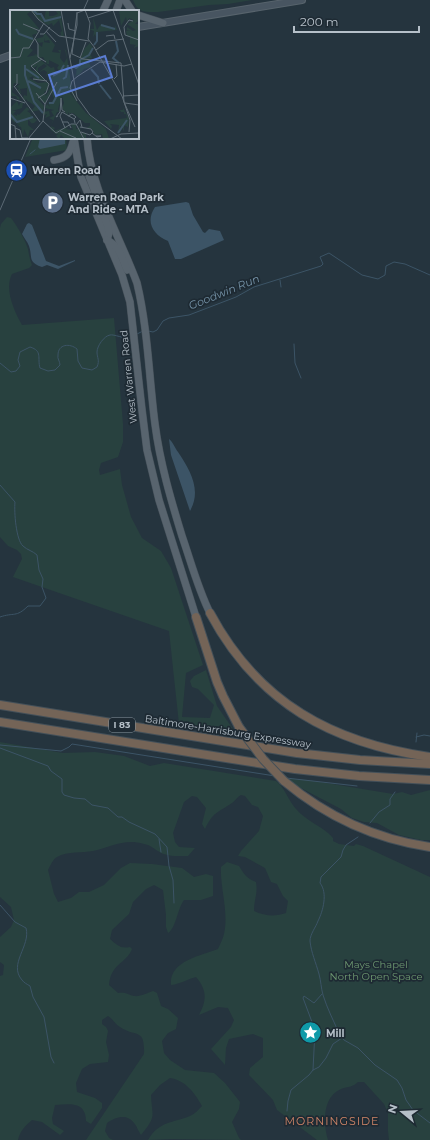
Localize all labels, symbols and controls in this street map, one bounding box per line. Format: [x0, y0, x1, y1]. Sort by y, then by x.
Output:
scale bar [294, 8, 419, 34]
inset map [10, 10, 139, 139]
text: 200 m [300, 14, 339, 29]
station icon: Warren Road [3, 157, 29, 183]
place label: Warren Road [32, 164, 101, 177]
parking icon: Warren Road Park And Ride - MTA [39, 190, 65, 216]
place label: Warren Road Park And Ride - MTA [67, 191, 164, 216]
water label: Goodwin Run [186, 271, 262, 313]
street label: West Warren Road [117, 330, 140, 424]
street label: Baltimore-Harrisburg Expressway [144, 712, 312, 751]
road number: I 83 [109, 718, 135, 732]
park label: Mays Chapel North Open Space [330, 958, 422, 983]
place icon: Mill [297, 1020, 323, 1046]
place label: Mill [326, 1027, 345, 1040]
north arrow [382, 1092, 422, 1132]
text: N [384, 1103, 401, 1115]
district label: MORNINGSIDE [285, 1114, 379, 1128]

